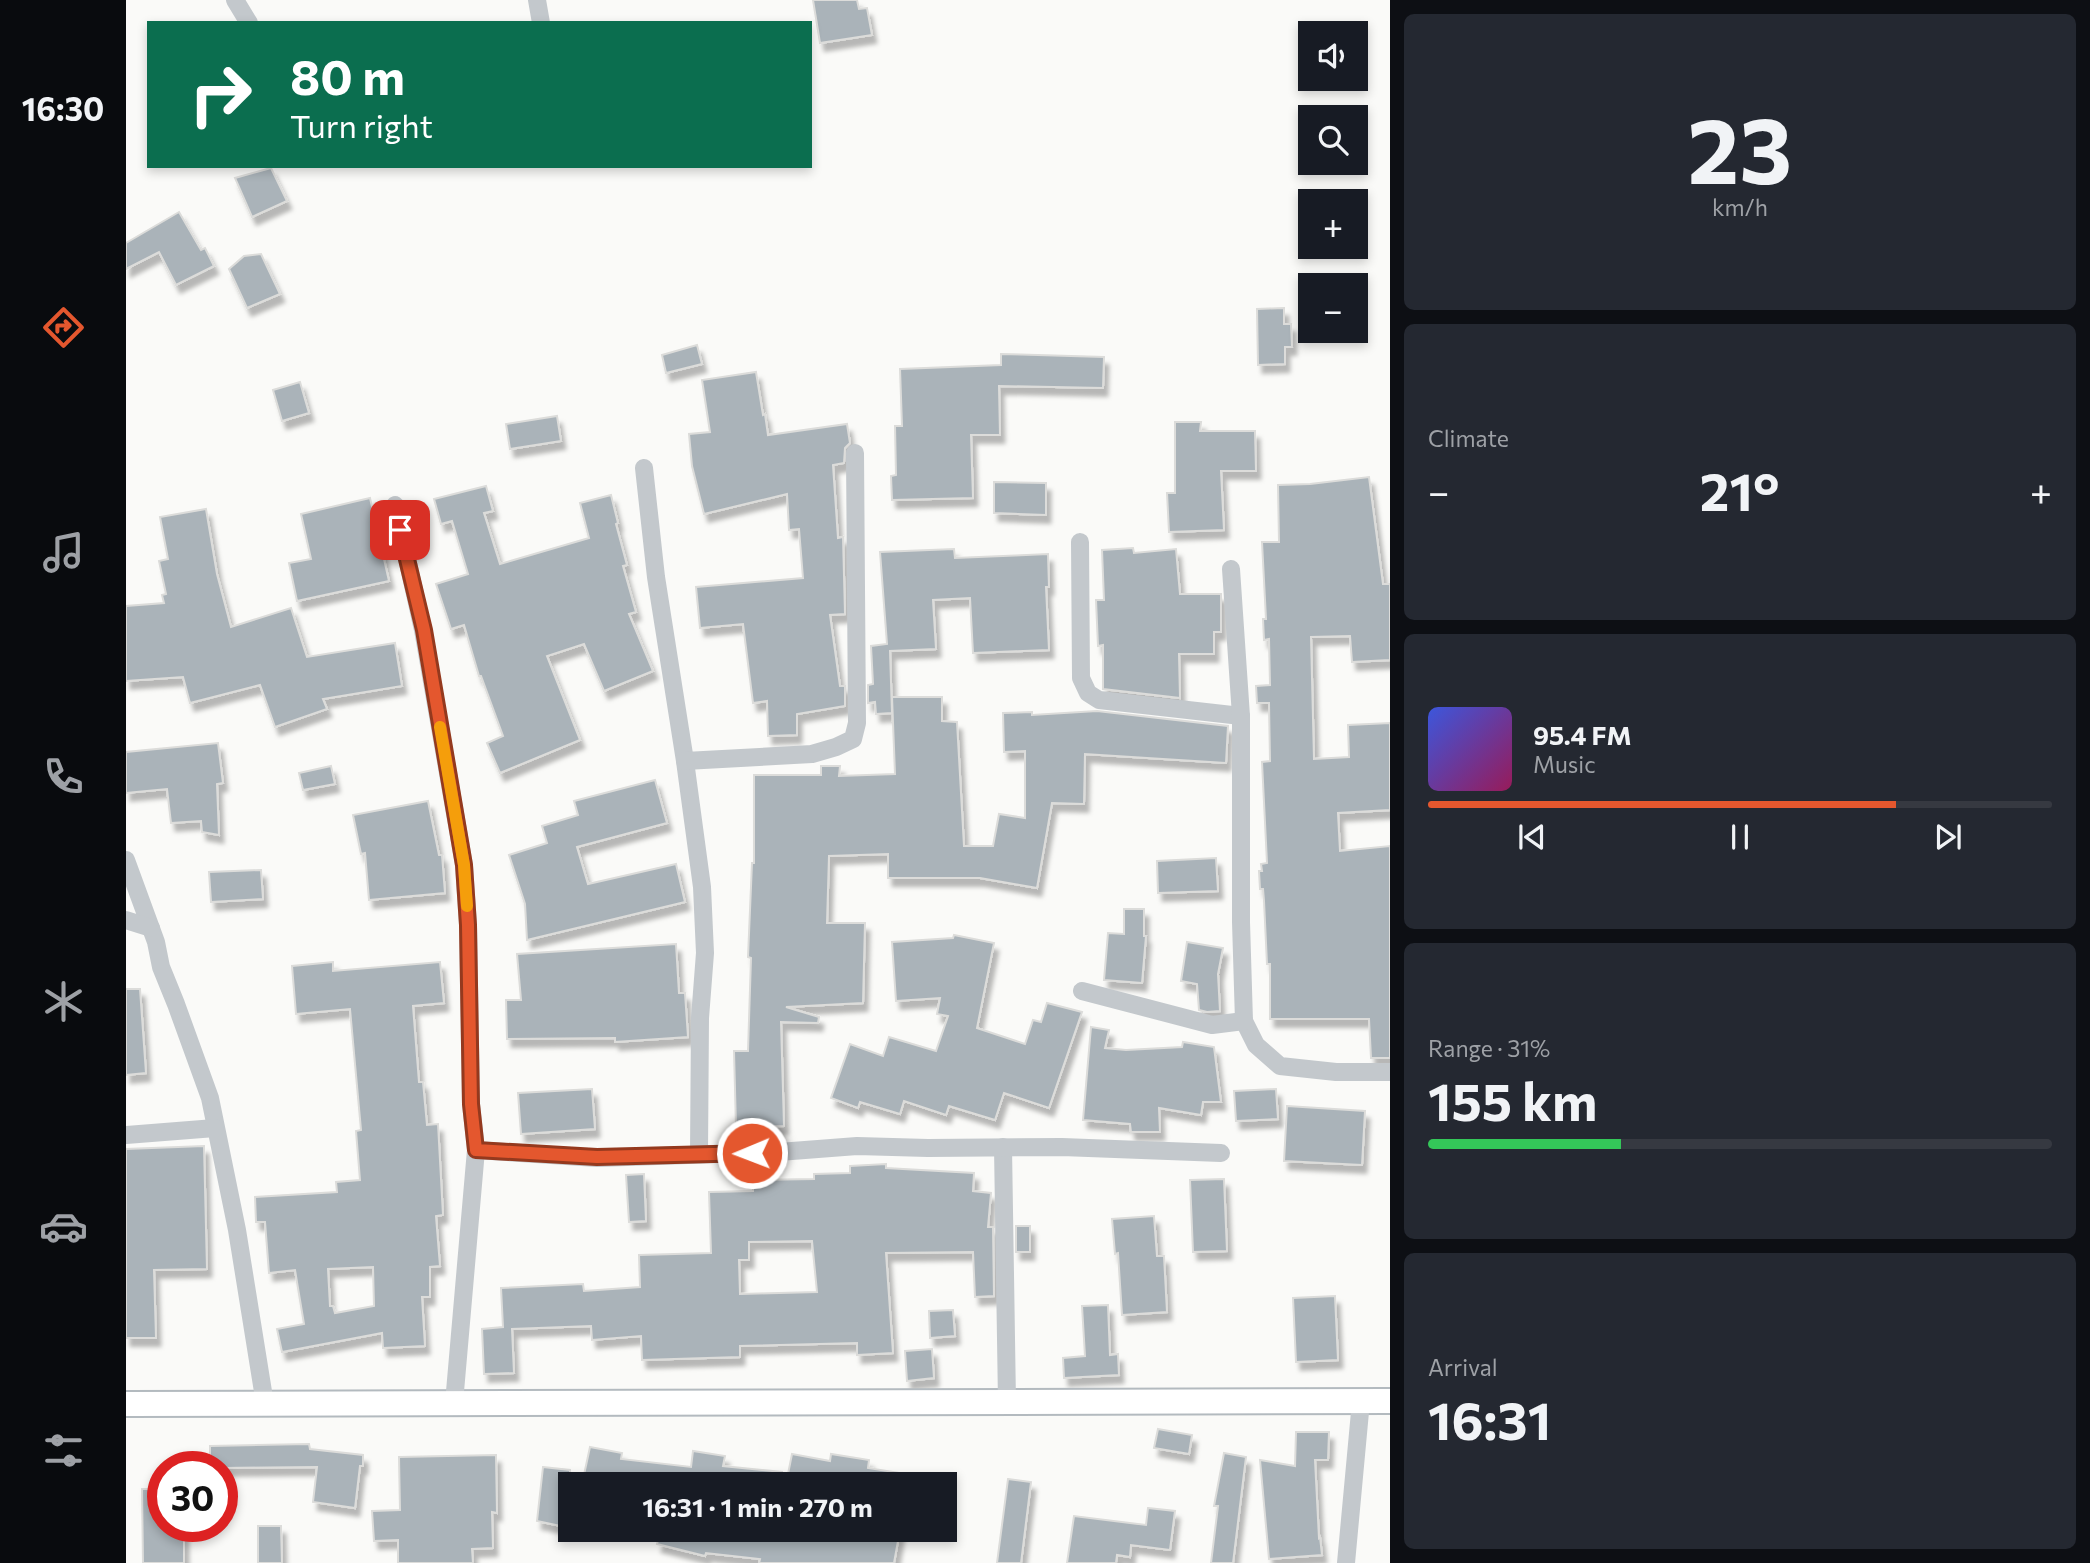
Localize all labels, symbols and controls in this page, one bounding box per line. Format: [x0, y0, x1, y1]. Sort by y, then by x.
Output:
map controls [1298, 21, 1368, 343]
button: sound [1298, 21, 1368, 91]
text: 80 m [290, 45, 405, 105]
icon: right [175, 49, 266, 140]
text: 16:30 [22, 88, 104, 128]
text: 23 [1688, 91, 1792, 203]
text: Turn right [290, 105, 433, 145]
button: search [1298, 105, 1368, 175]
button: + [1298, 189, 1368, 259]
text: km/h [1712, 193, 1768, 221]
button: − [1298, 273, 1368, 343]
icon: directions [39, 303, 88, 352]
text: Climate [1428, 424, 1509, 452]
text: 21° [1700, 458, 1779, 522]
text: − [1428, 467, 1450, 514]
text: + [2030, 467, 2052, 514]
pin [370, 500, 430, 560]
icon: arrive [381, 511, 419, 549]
icon: music [39, 528, 88, 577]
text: 95.4 FM [1533, 719, 1632, 750]
text: Music [1533, 750, 1596, 778]
icon: phone [39, 752, 88, 801]
icon: previous [1513, 818, 1551, 856]
icon: pause [1721, 818, 1759, 856]
icon: next [1929, 818, 1967, 856]
icon: climate [39, 977, 88, 1026]
text: Range · 31% [1428, 1034, 1550, 1062]
text: 155 km [1428, 1068, 1597, 1132]
position arrow [715, 1116, 789, 1190]
icon: car [39, 1202, 88, 1251]
text: Arrival [1428, 1353, 1498, 1381]
text: 16:31 [1428, 1387, 1551, 1451]
icon: filters [39, 1426, 88, 1475]
speed limit sign: 30 [147, 1451, 238, 1542]
text: 16:31 · 1 min · 270 m [642, 1491, 873, 1522]

